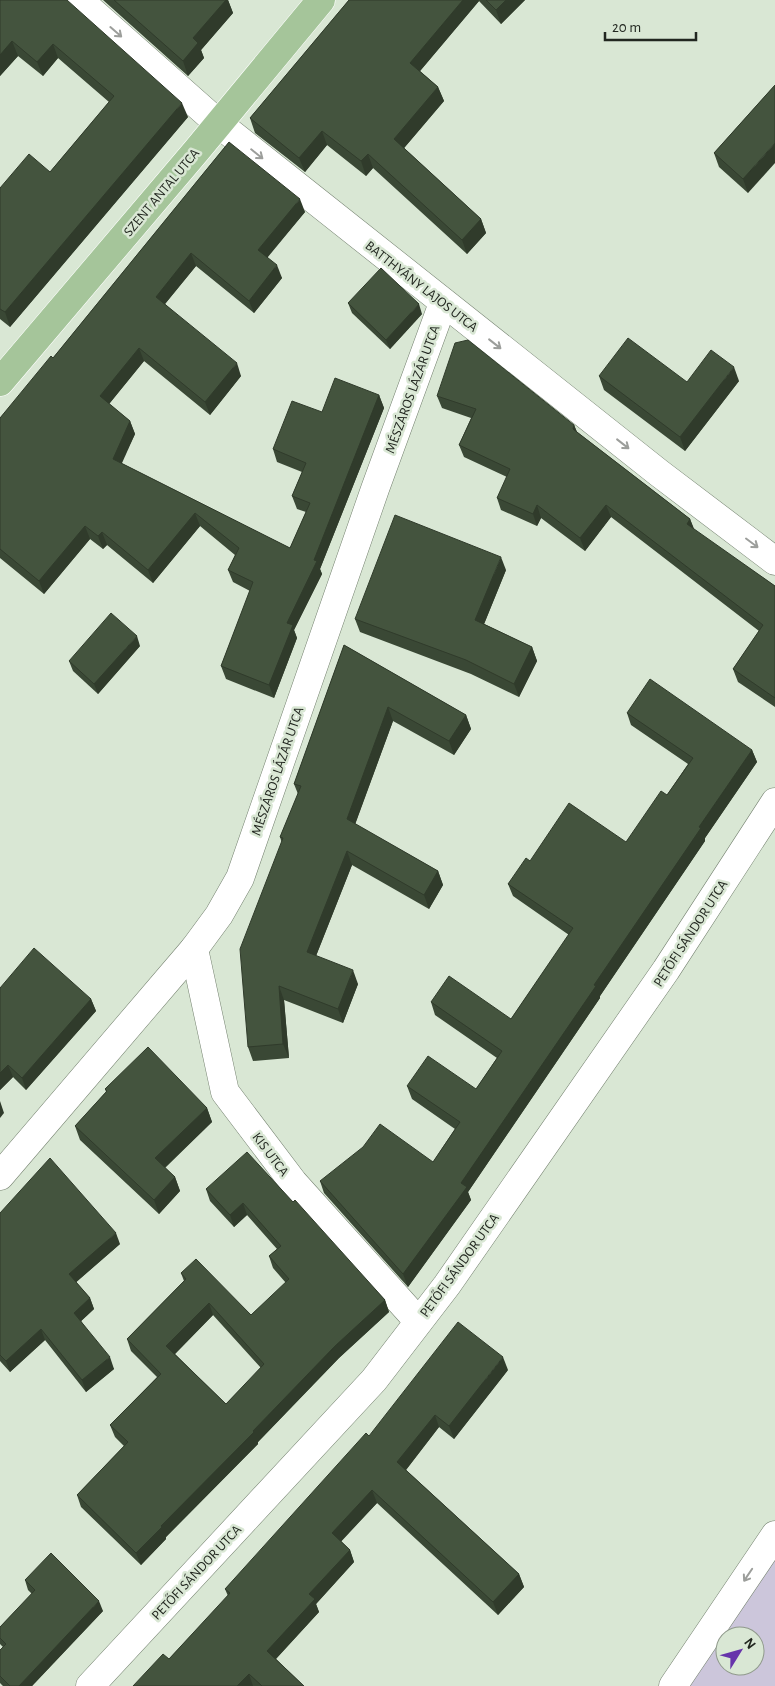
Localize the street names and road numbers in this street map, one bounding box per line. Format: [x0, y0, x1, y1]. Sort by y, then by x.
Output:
street label: SZENT ANTAL UTCA [121, 146, 202, 239]
street label: BATTHYÁNY LAJOS UTCA [363, 236, 482, 335]
street label: MÉSZÁROS LÁZÁR UTCA [380, 322, 443, 455]
street label: MÉSZÁROS LÁZÁR UTCA [246, 704, 307, 838]
street label: PETŐFI SÁNDOR UTCA [649, 876, 730, 989]
street label: KIS UTCA [249, 1130, 291, 1179]
street label: PETŐFI SÁNDOR UTCA [415, 1210, 502, 1320]
street label: PETŐFI SÁNDOR UTCA [147, 1520, 244, 1623]

